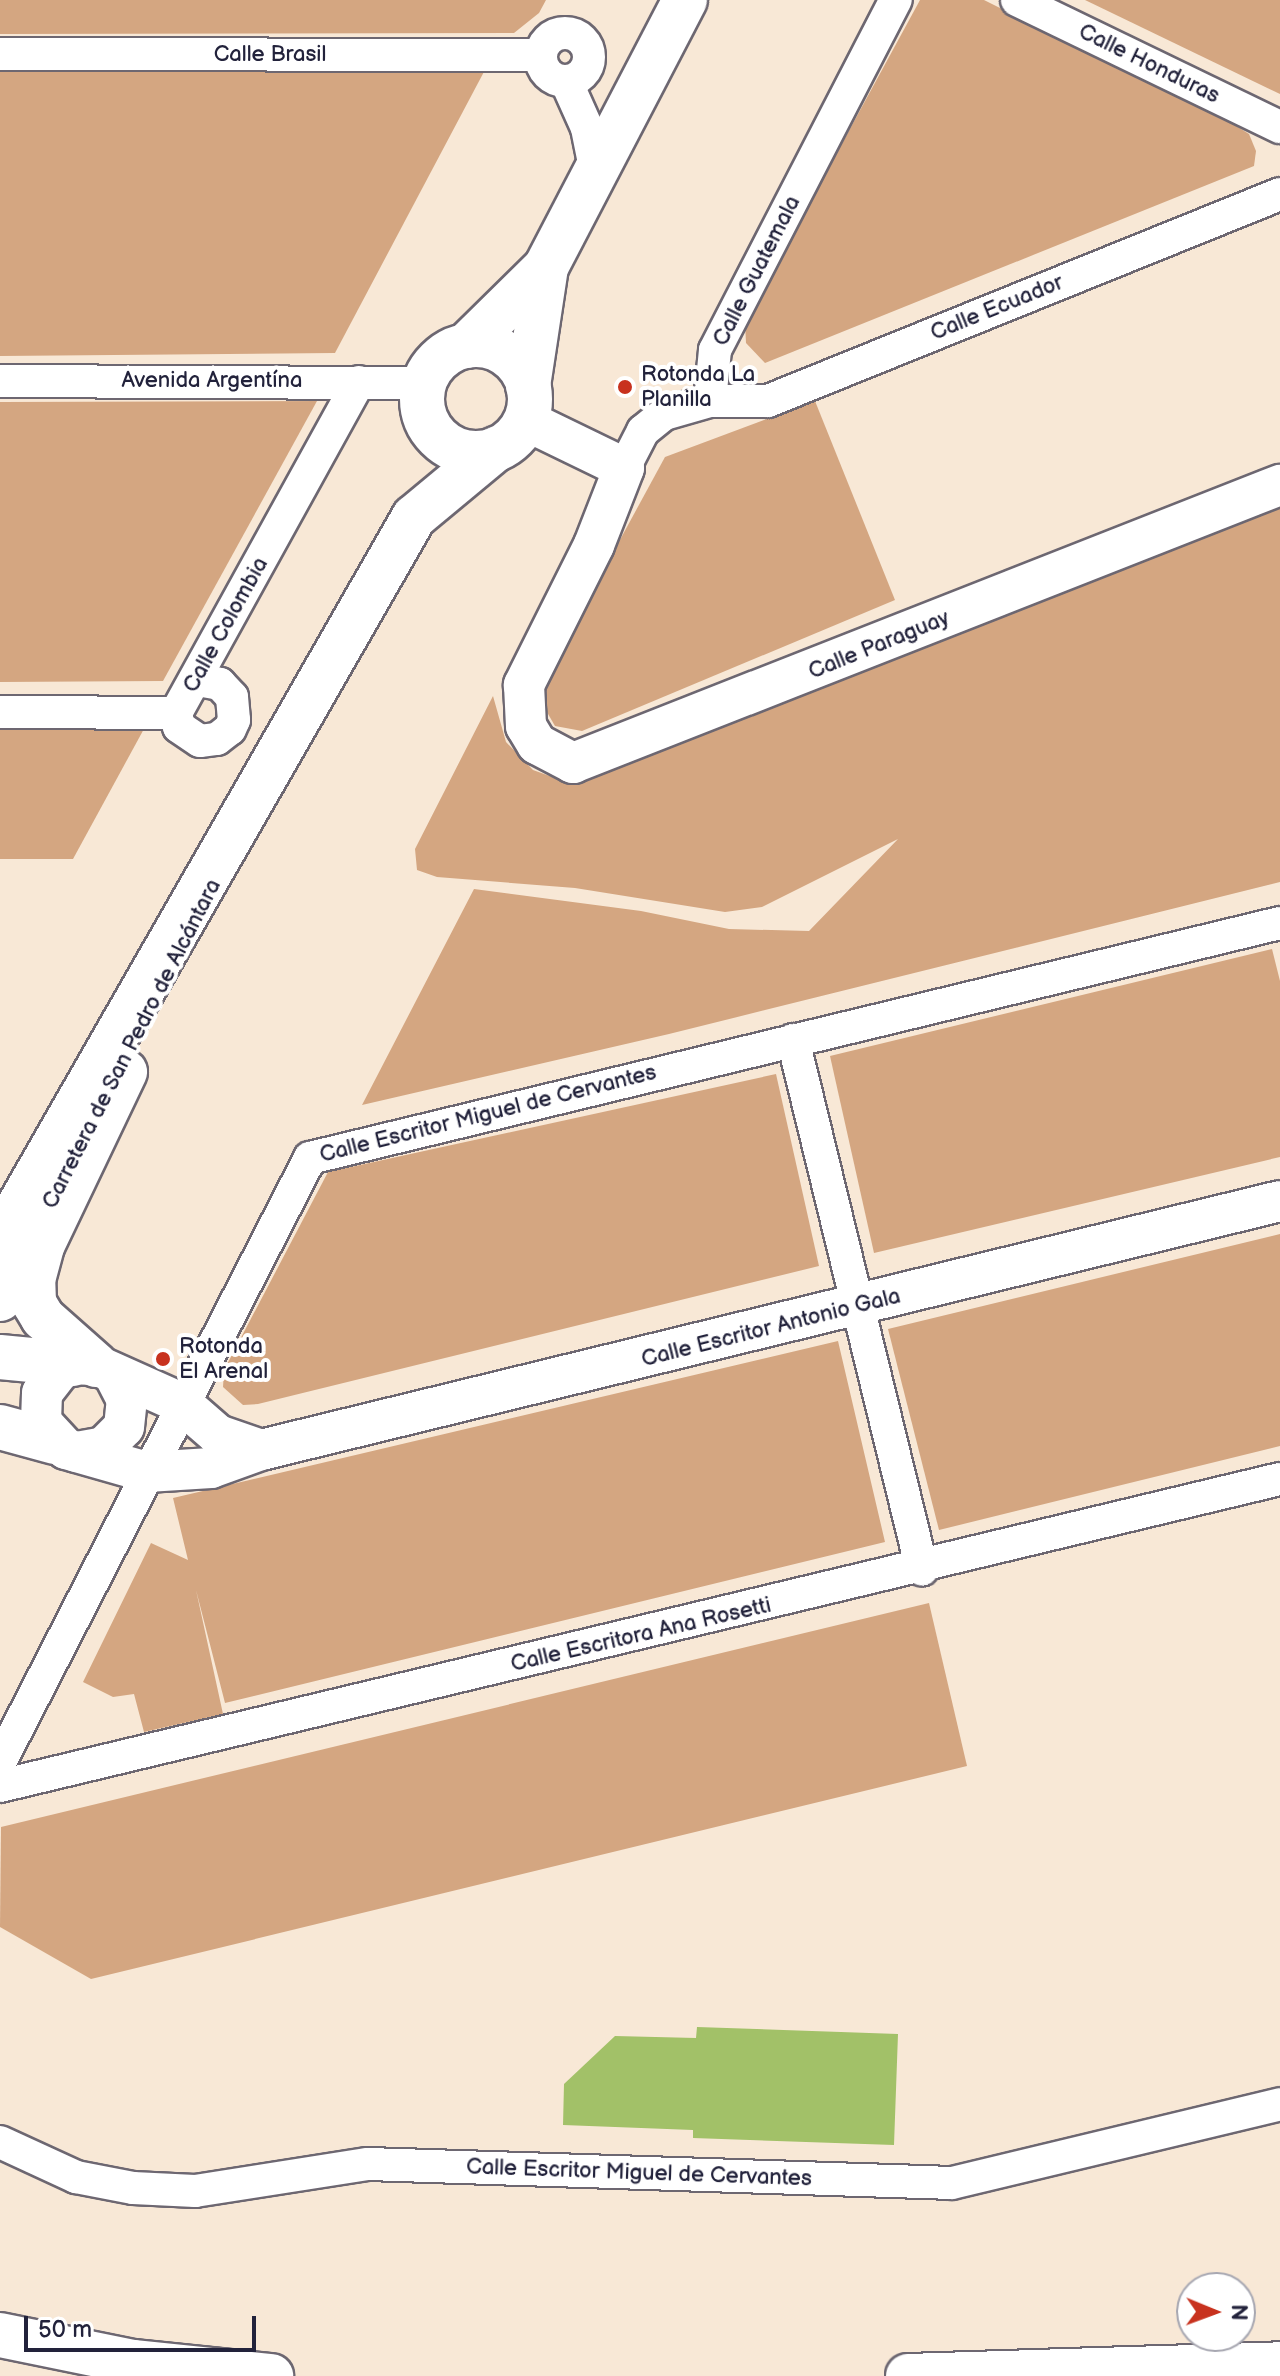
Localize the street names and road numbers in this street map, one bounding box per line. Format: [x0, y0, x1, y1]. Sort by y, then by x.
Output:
street label: Calle Honduras [1074, 19, 1224, 109]
street label: Calle Brasil [214, 42, 326, 68]
street label: Calle Guatemala [708, 192, 806, 350]
street label: Calle Ecuador [927, 269, 1067, 347]
street label: Avenida Argentína [122, 368, 302, 394]
street label: Calle Colombia [178, 553, 274, 697]
street label: Calle Paraguay [805, 605, 953, 685]
street label: Carretera de San Pedro de Alcántara [37, 875, 227, 1213]
street label: Calle Escritor Miguel de Cervantes [317, 1059, 659, 1169]
street label: Calle Escritor Antonio Gala [639, 1283, 903, 1373]
street label: Calle Escritora Ana Rosetti [508, 1592, 774, 1678]
street label: Calle Escritor Miguel de Cervantes [466, 2154, 812, 2192]

